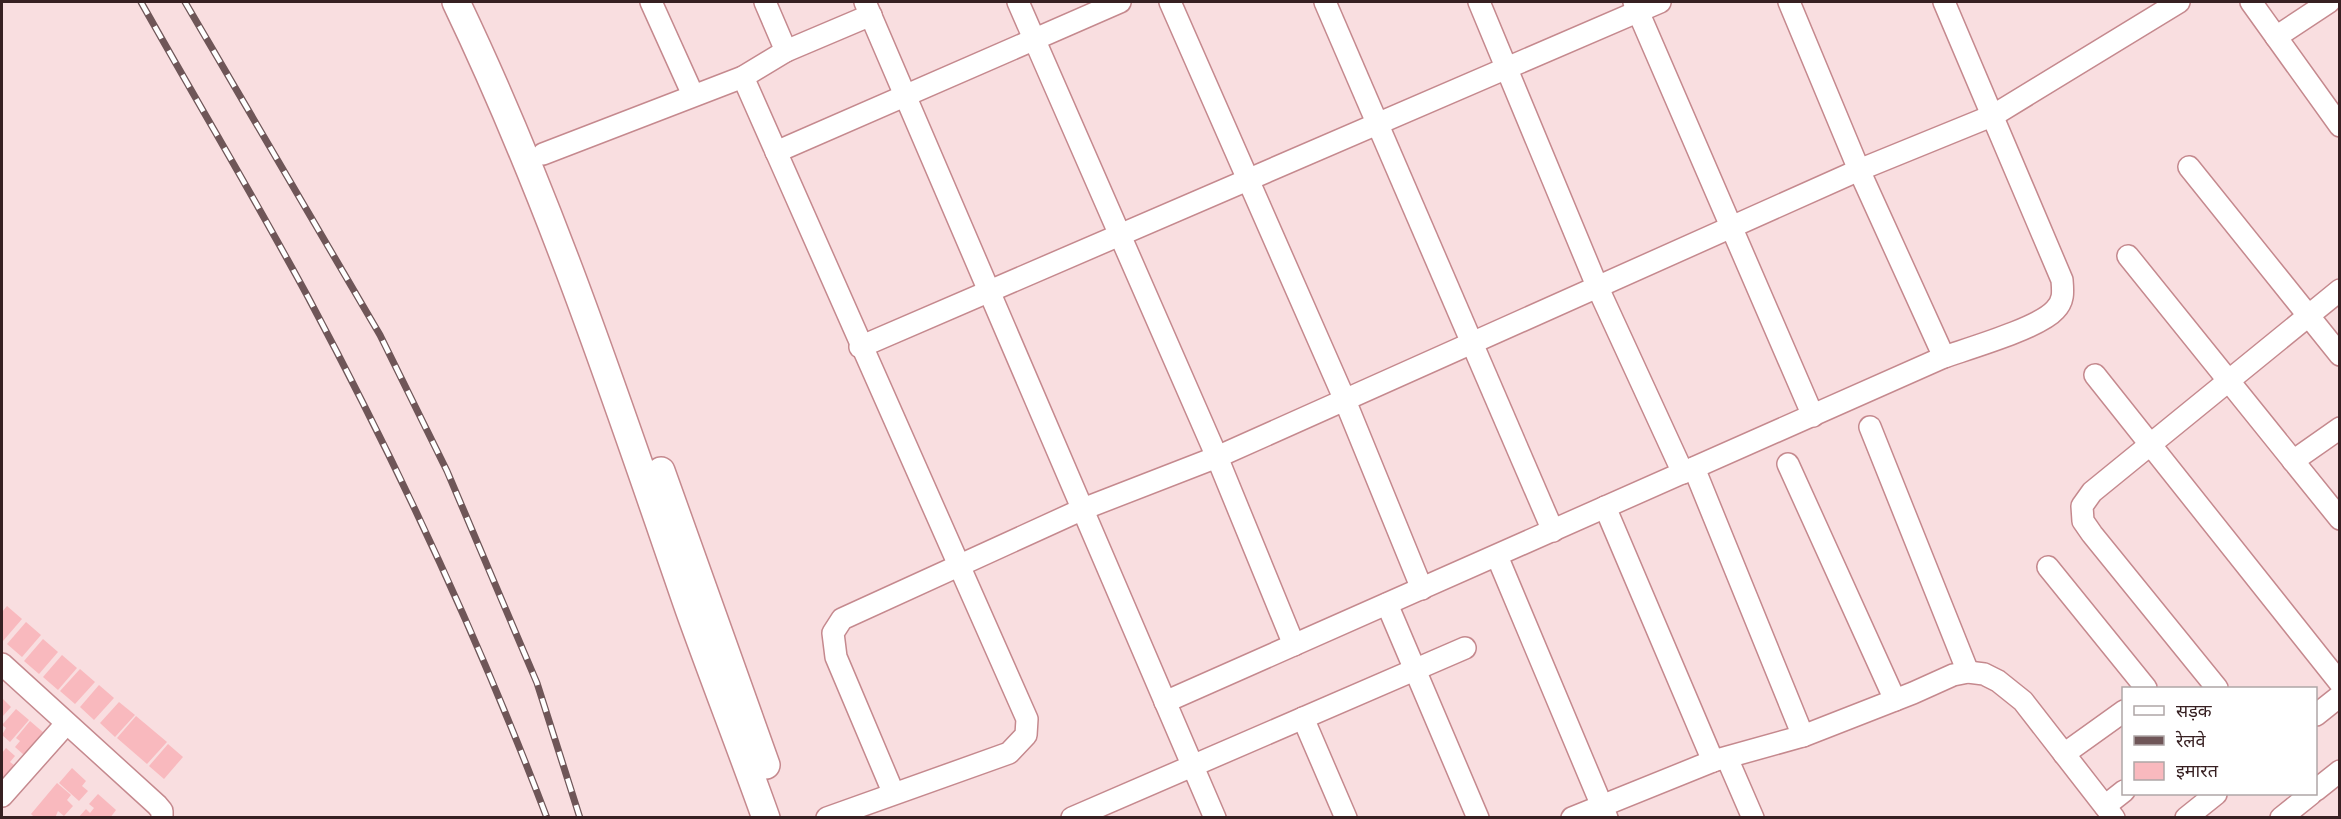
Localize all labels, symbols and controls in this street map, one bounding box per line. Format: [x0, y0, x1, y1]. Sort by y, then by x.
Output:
legend [2122, 687, 2317, 795]
text: सड़क [2176, 699, 2213, 722]
text: रेलवे [2175, 729, 2207, 752]
text: इमारत [2176, 759, 2219, 782]

